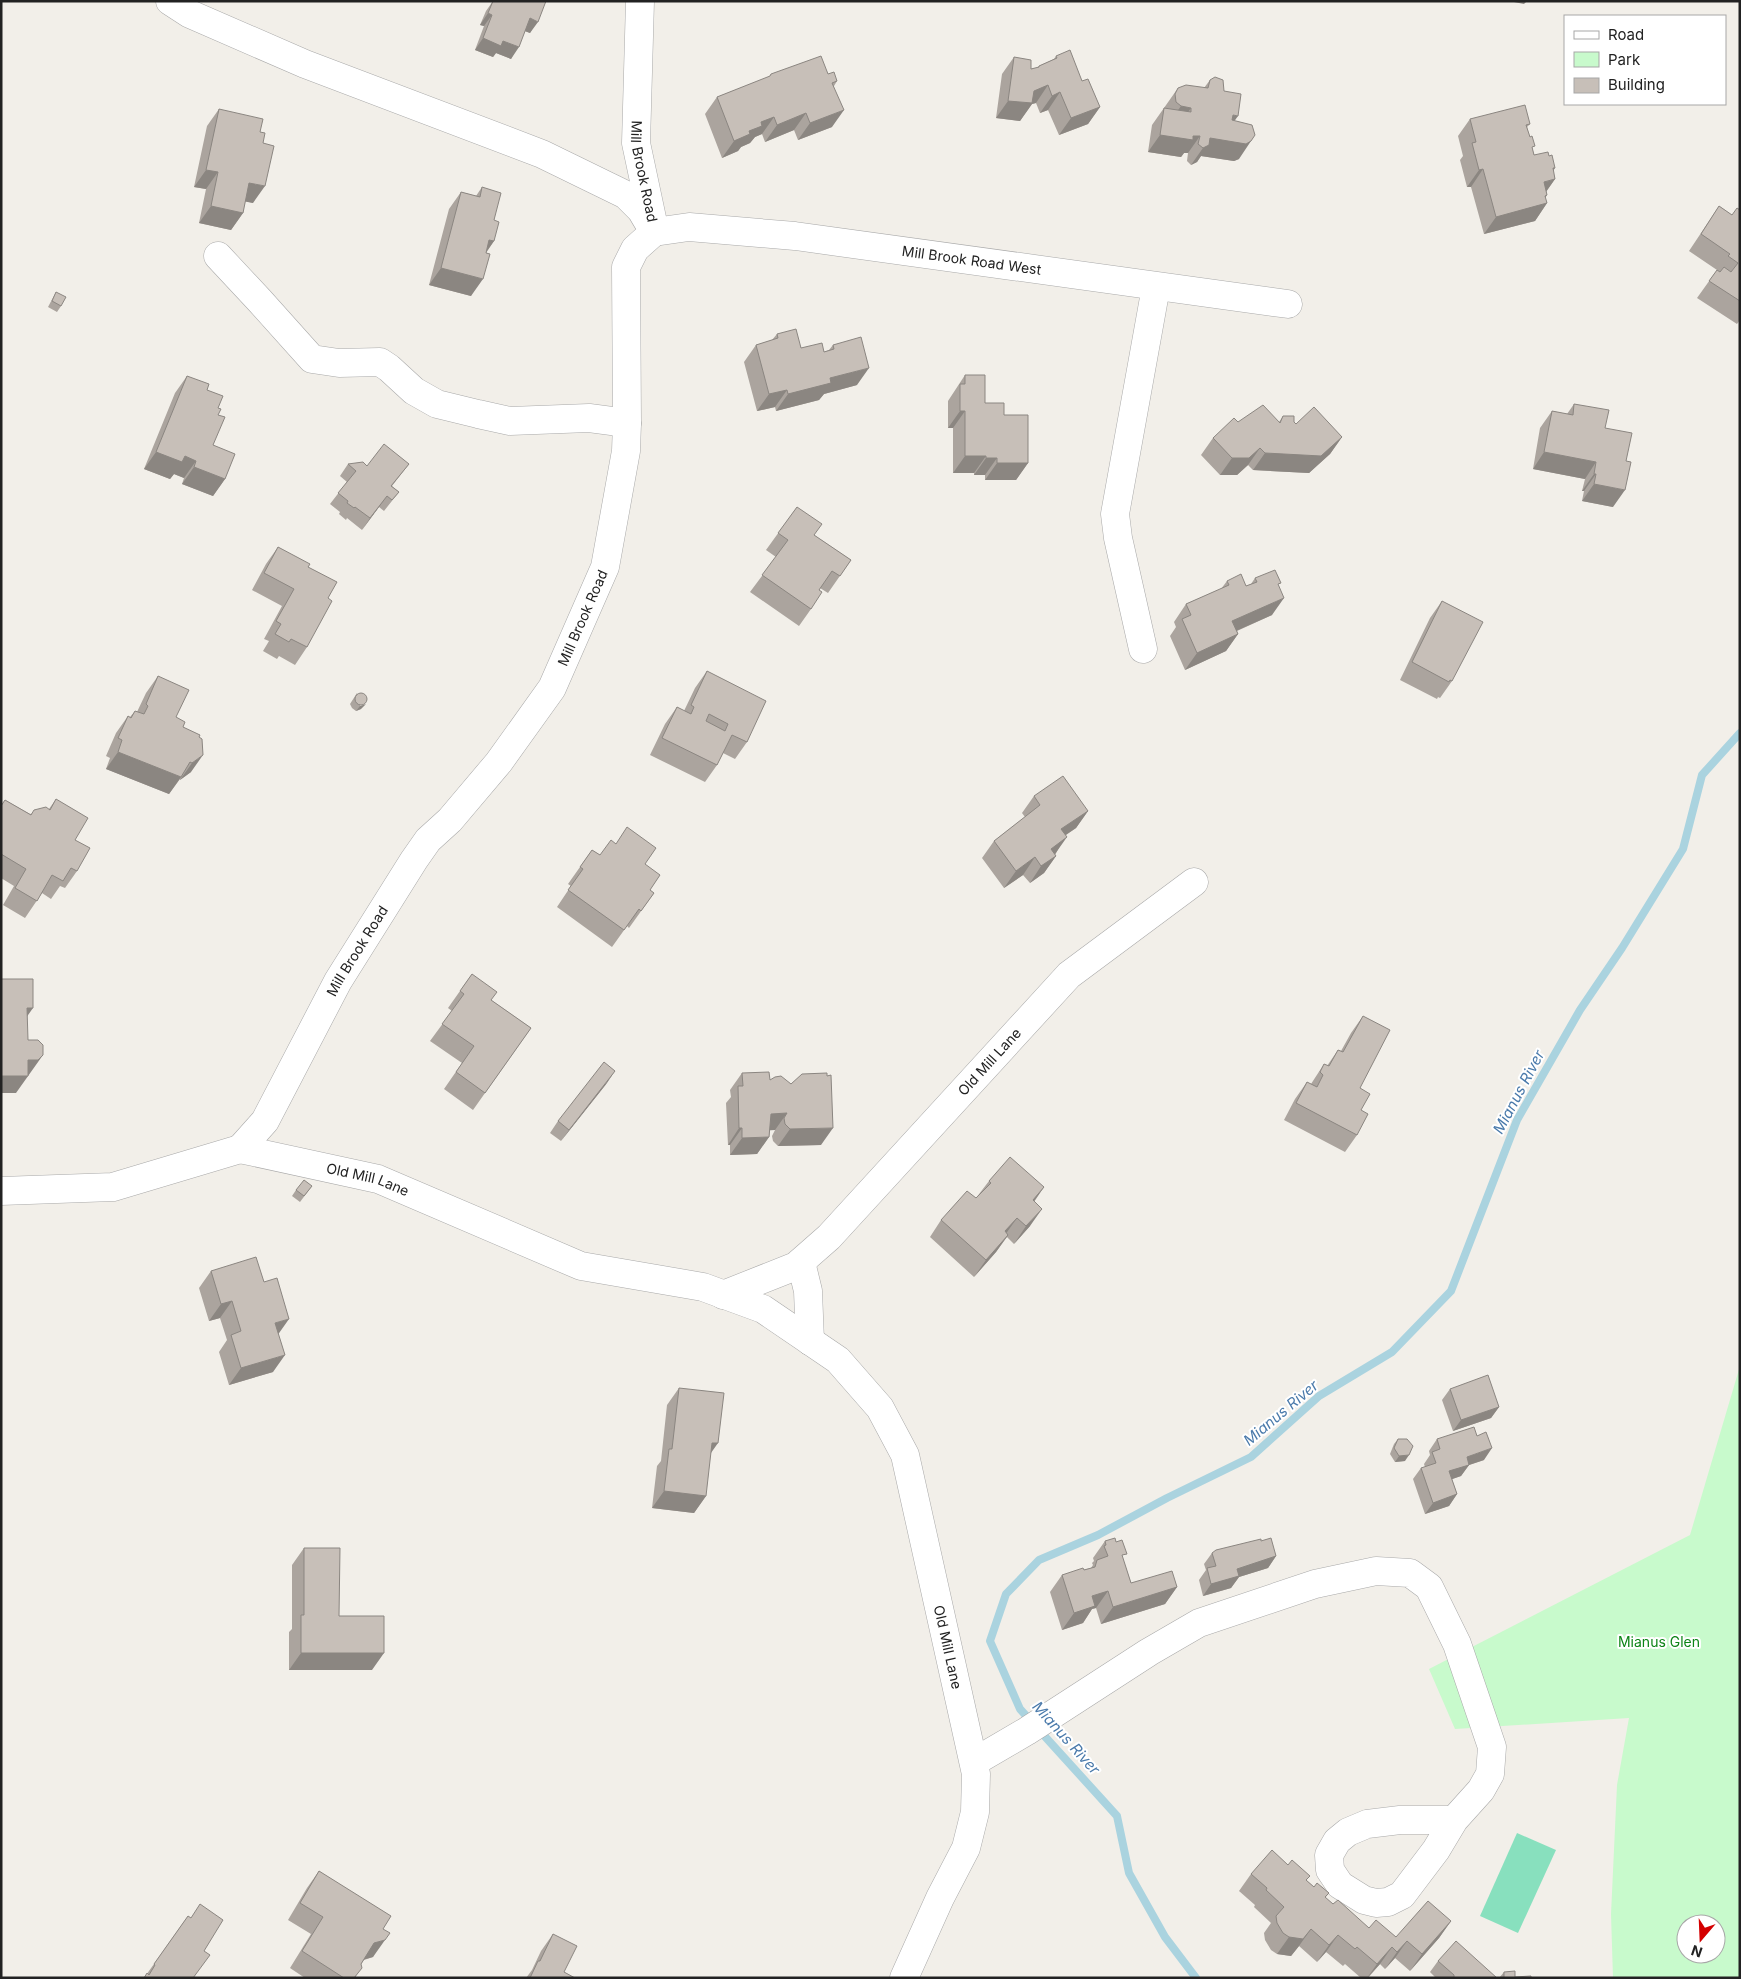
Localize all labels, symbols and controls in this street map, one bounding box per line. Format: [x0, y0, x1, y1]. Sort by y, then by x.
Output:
legend [1564, 15, 1726, 105]
text: Road [1608, 25, 1644, 44]
text: Park [1608, 50, 1641, 69]
text: Building [1608, 75, 1665, 94]
street label: Mill Brook Road [628, 120, 662, 223]
street label: Mill Brook Road West [901, 242, 1043, 278]
street label: Mill Brook Road [554, 567, 611, 668]
street label: Mill Brook Road [323, 902, 391, 999]
street label: Old Mill Lane [954, 1024, 1024, 1099]
water label: Mianus River [1489, 1046, 1549, 1137]
street label: Old Mill Lane [325, 1159, 412, 1199]
water label: Mianus River [1239, 1376, 1322, 1449]
street label: Old Mill Lane [931, 1603, 966, 1691]
park label: Mianus Glen [1618, 1633, 1700, 1650]
water label: Mianus River [1029, 1697, 1104, 1778]
north arrow [1676, 1914, 1726, 1964]
text: N [1689, 1942, 1704, 1962]

